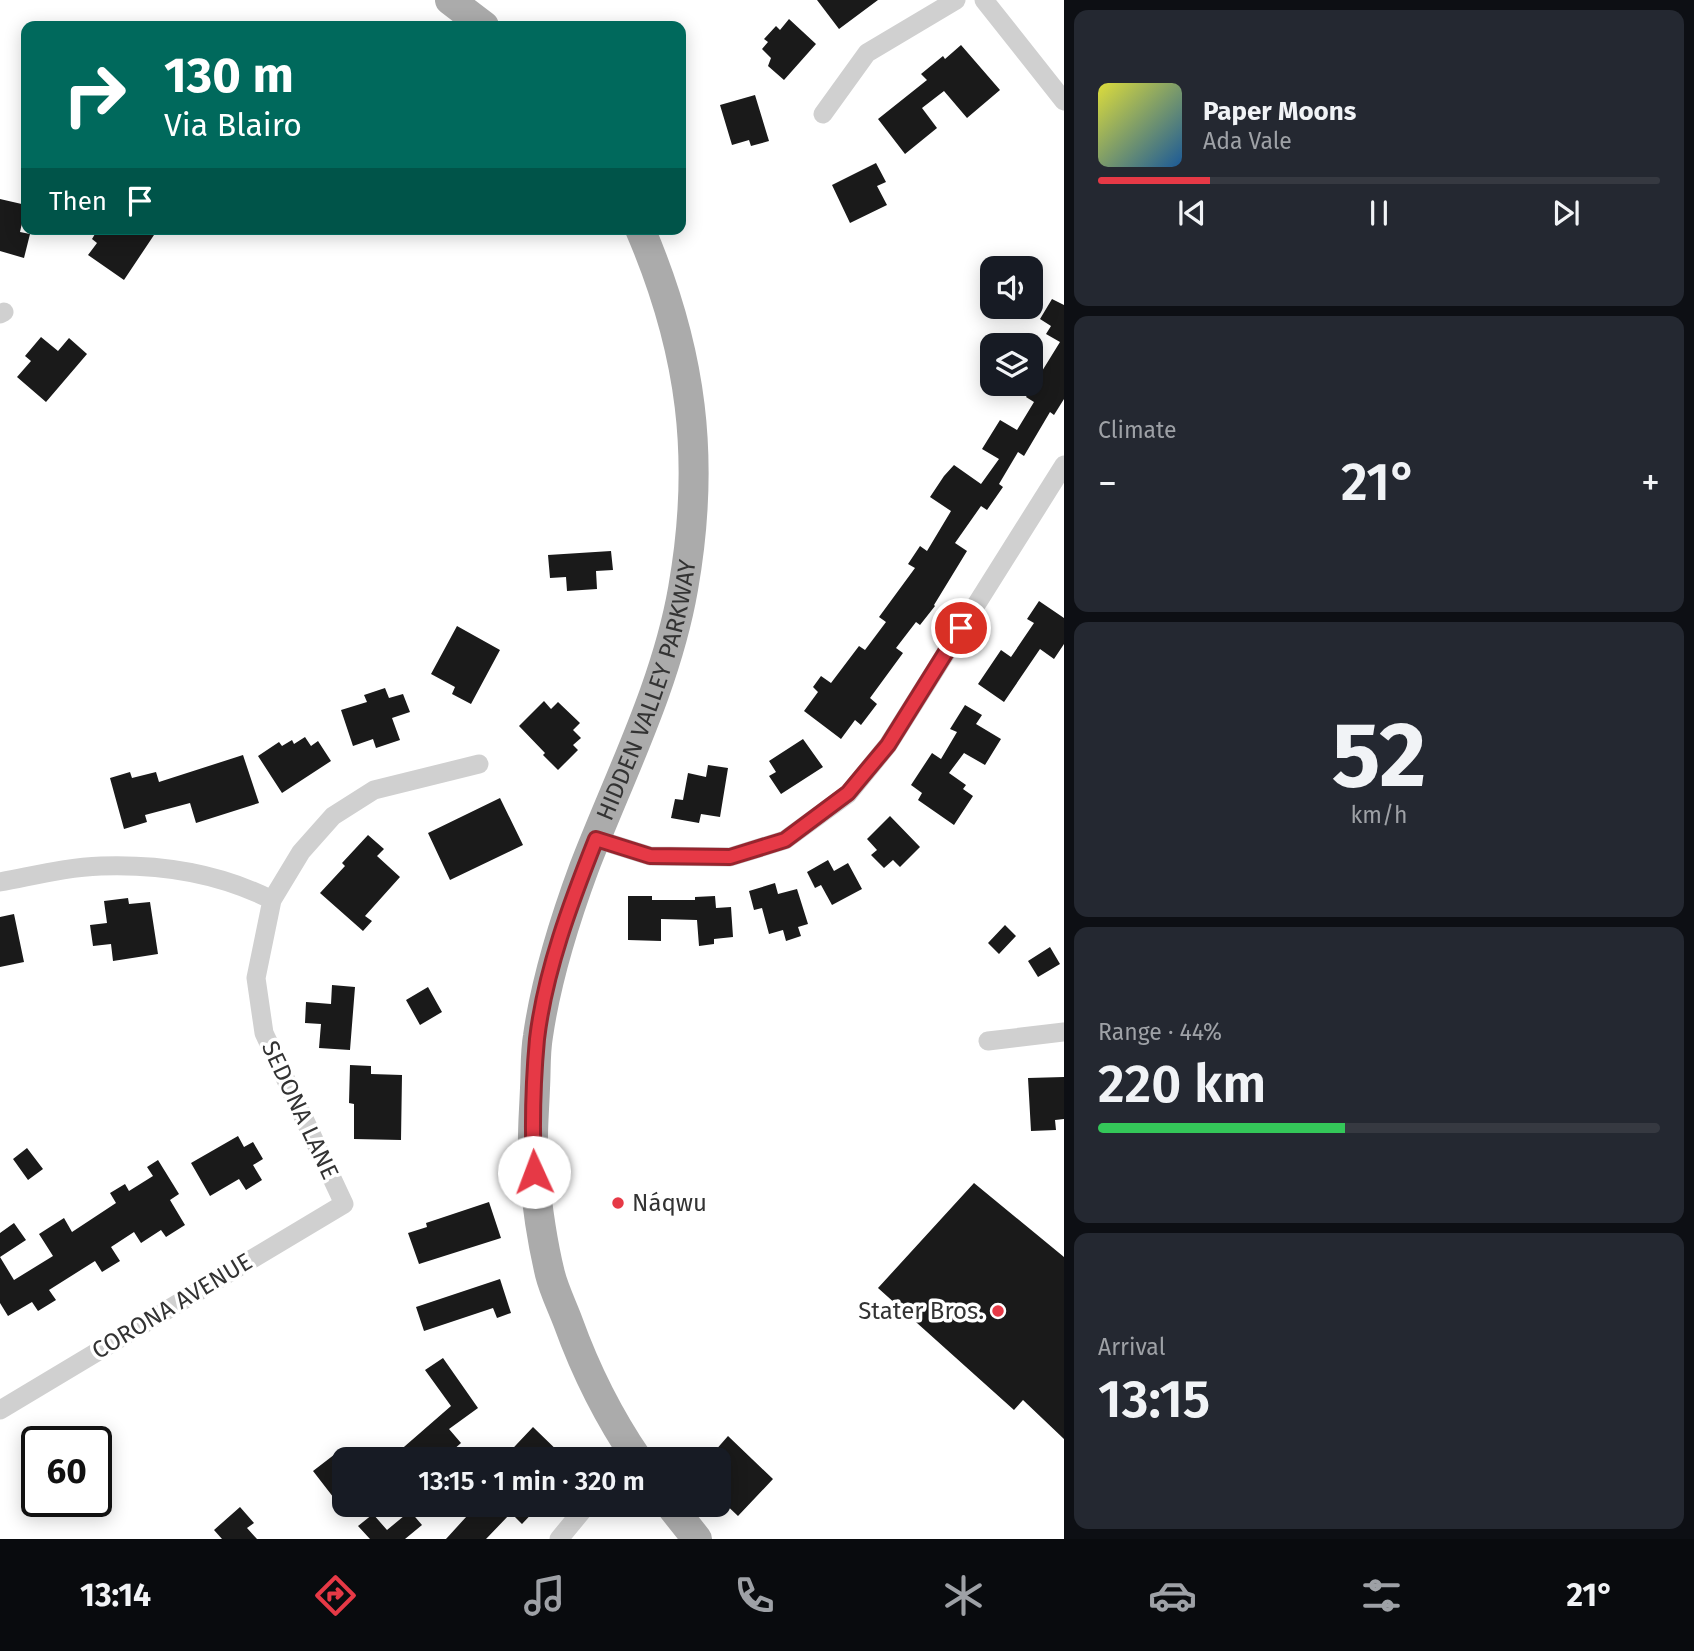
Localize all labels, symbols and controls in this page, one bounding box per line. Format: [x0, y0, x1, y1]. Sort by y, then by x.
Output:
text: 130 m [164, 46, 294, 105]
icon: right [49, 49, 140, 140]
text: Paper Moons [1203, 96, 1356, 127]
text: Via Blairo [164, 106, 302, 144]
text: Ada Vale [1203, 127, 1292, 155]
icon: arrive [121, 182, 159, 220]
text: Then [49, 186, 107, 217]
icon: previous [1173, 194, 1211, 232]
icon: pause [1360, 194, 1398, 232]
icon: next [1547, 194, 1585, 232]
map controls [980, 256, 1043, 396]
button: sound [980, 256, 1043, 319]
button: layers [980, 333, 1043, 396]
text: Climate [1098, 416, 1177, 444]
text: 21° [1341, 451, 1417, 514]
text: − [1098, 460, 1117, 506]
text: + [1641, 460, 1660, 506]
street label: HIDDEN VALLEY PARKWAY [591, 557, 702, 825]
pin [931, 598, 991, 658]
icon: arrive [942, 609, 980, 647]
text: 52 [1332, 701, 1426, 810]
text: km/h [1351, 801, 1407, 829]
text: Range · 44% [1098, 1018, 1222, 1046]
street label: SEDONA LANE [256, 1036, 344, 1184]
text: 220 km [1098, 1053, 1266, 1116]
position arrow [497, 1135, 571, 1209]
place label: Náqwu [632, 1189, 707, 1217]
marker: Náqwu [610, 1195, 626, 1211]
street label: CORONA AVENUE [87, 1247, 257, 1365]
place label: Stater Bros. [858, 1297, 984, 1325]
marker: Stater Bros. [990, 1303, 1006, 1319]
text: Arrival [1098, 1333, 1165, 1361]
text: 13:15 [1098, 1368, 1210, 1431]
speed limit sign: 60 [21, 1426, 112, 1517]
text: 13:15 · 1 min · 320 m [418, 1466, 645, 1497]
icon: directions [311, 1571, 360, 1620]
icon: music [520, 1571, 569, 1620]
icon: phone [730, 1571, 779, 1620]
icon: climate [939, 1571, 988, 1620]
icon: car [1148, 1571, 1197, 1620]
icon: filters [1357, 1571, 1406, 1620]
text: 13:14 [80, 1576, 151, 1614]
text: 21° [1566, 1576, 1614, 1614]

